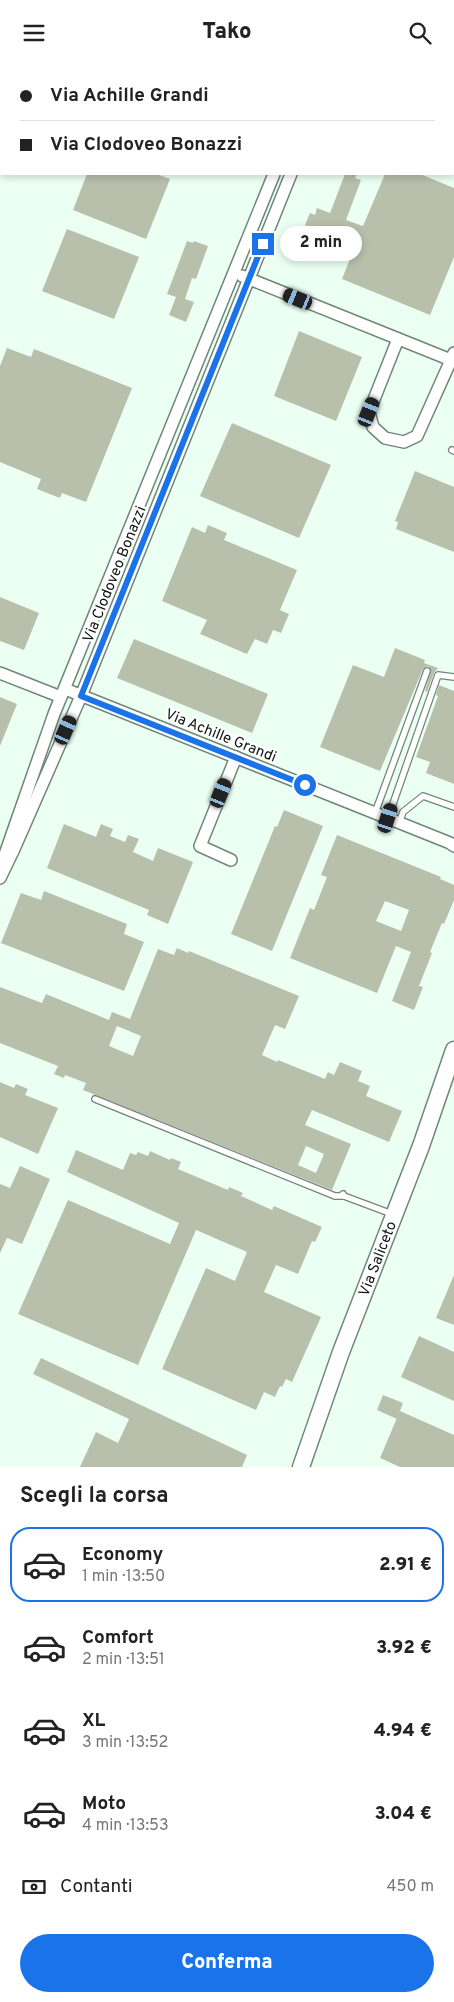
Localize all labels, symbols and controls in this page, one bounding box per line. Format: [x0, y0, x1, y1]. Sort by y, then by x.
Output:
icon: menu [20, 19, 48, 47]
text: Tako [203, 19, 251, 46]
icon: search [406, 19, 434, 47]
text: Via Achille Grandi [50, 84, 209, 108]
text: Via Clodoveo Bonazzi [50, 133, 242, 157]
callout: 2 min [280, 227, 363, 261]
route end [252, 233, 274, 255]
text: 2 min [300, 233, 342, 253]
car [281, 286, 314, 312]
car [356, 395, 381, 429]
street label: Via Clodoveo Bonazzi [79, 504, 151, 646]
street label: Via Achille Grandi [162, 705, 279, 767]
car [53, 713, 78, 747]
route start [294, 774, 316, 796]
car [208, 776, 233, 810]
car [376, 801, 399, 835]
street label: Via Saliceto [356, 1219, 402, 1299]
text: Scegli la corsa [20, 1483, 169, 1510]
icon: car [22, 1542, 67, 1587]
text: Economy [82, 1543, 163, 1567]
text: 2.91 € [379, 1553, 432, 1577]
text: 1 min · 13:50 [82, 1567, 165, 1587]
icon: car [22, 1625, 67, 1670]
text: Comfort [82, 1626, 154, 1650]
text: 3.92 € [376, 1636, 432, 1660]
text: 2 min · 13:51 [82, 1650, 165, 1670]
icon: car [22, 1708, 67, 1753]
text: XL [82, 1709, 105, 1733]
text: 4.94 € [374, 1719, 432, 1743]
text: 3 min · 13:52 [82, 1733, 168, 1753]
icon: car [22, 1791, 67, 1836]
text: Moto [82, 1792, 126, 1816]
text: 3.04 € [374, 1802, 432, 1826]
text: 4 min · 13:53 [82, 1816, 169, 1836]
icon: cash [20, 1873, 48, 1901]
text: Contanti [60, 1875, 133, 1899]
text: 450 m [387, 1877, 434, 1897]
button: Conferma [20, 1934, 434, 1992]

